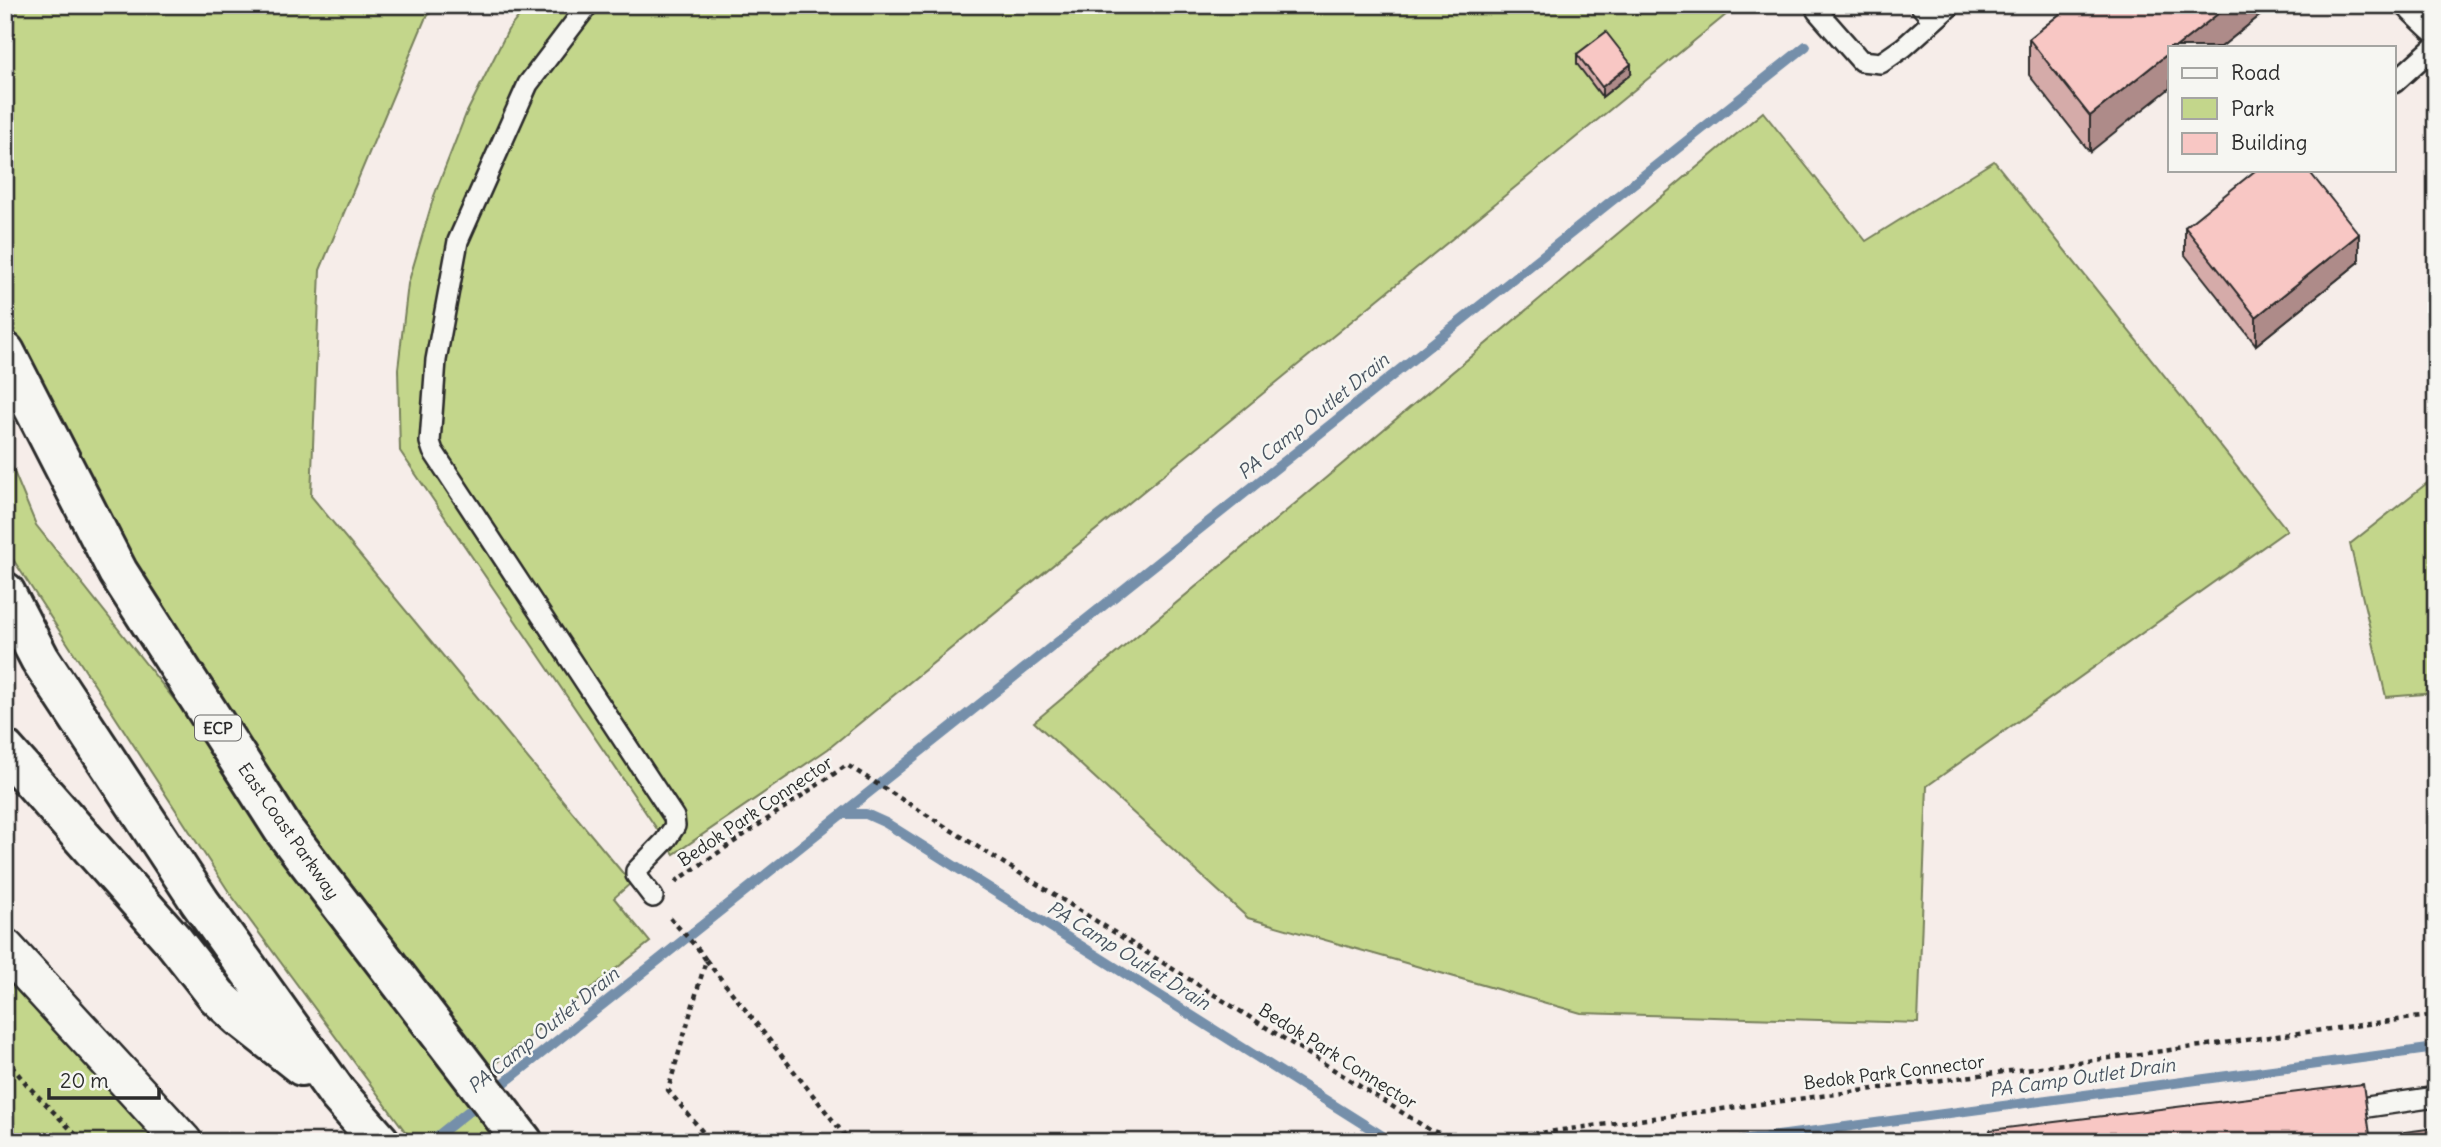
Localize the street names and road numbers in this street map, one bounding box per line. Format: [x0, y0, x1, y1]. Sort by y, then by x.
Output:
road number: ECP [195, 716, 241, 740]
street label: Bedok Park Connector [673, 750, 837, 871]
street label: East Coast Parkway [233, 758, 345, 904]
street label: Bedok Park Connector [1255, 998, 1422, 1114]
street label: Bedok Park Connector [1802, 1049, 1986, 1095]

